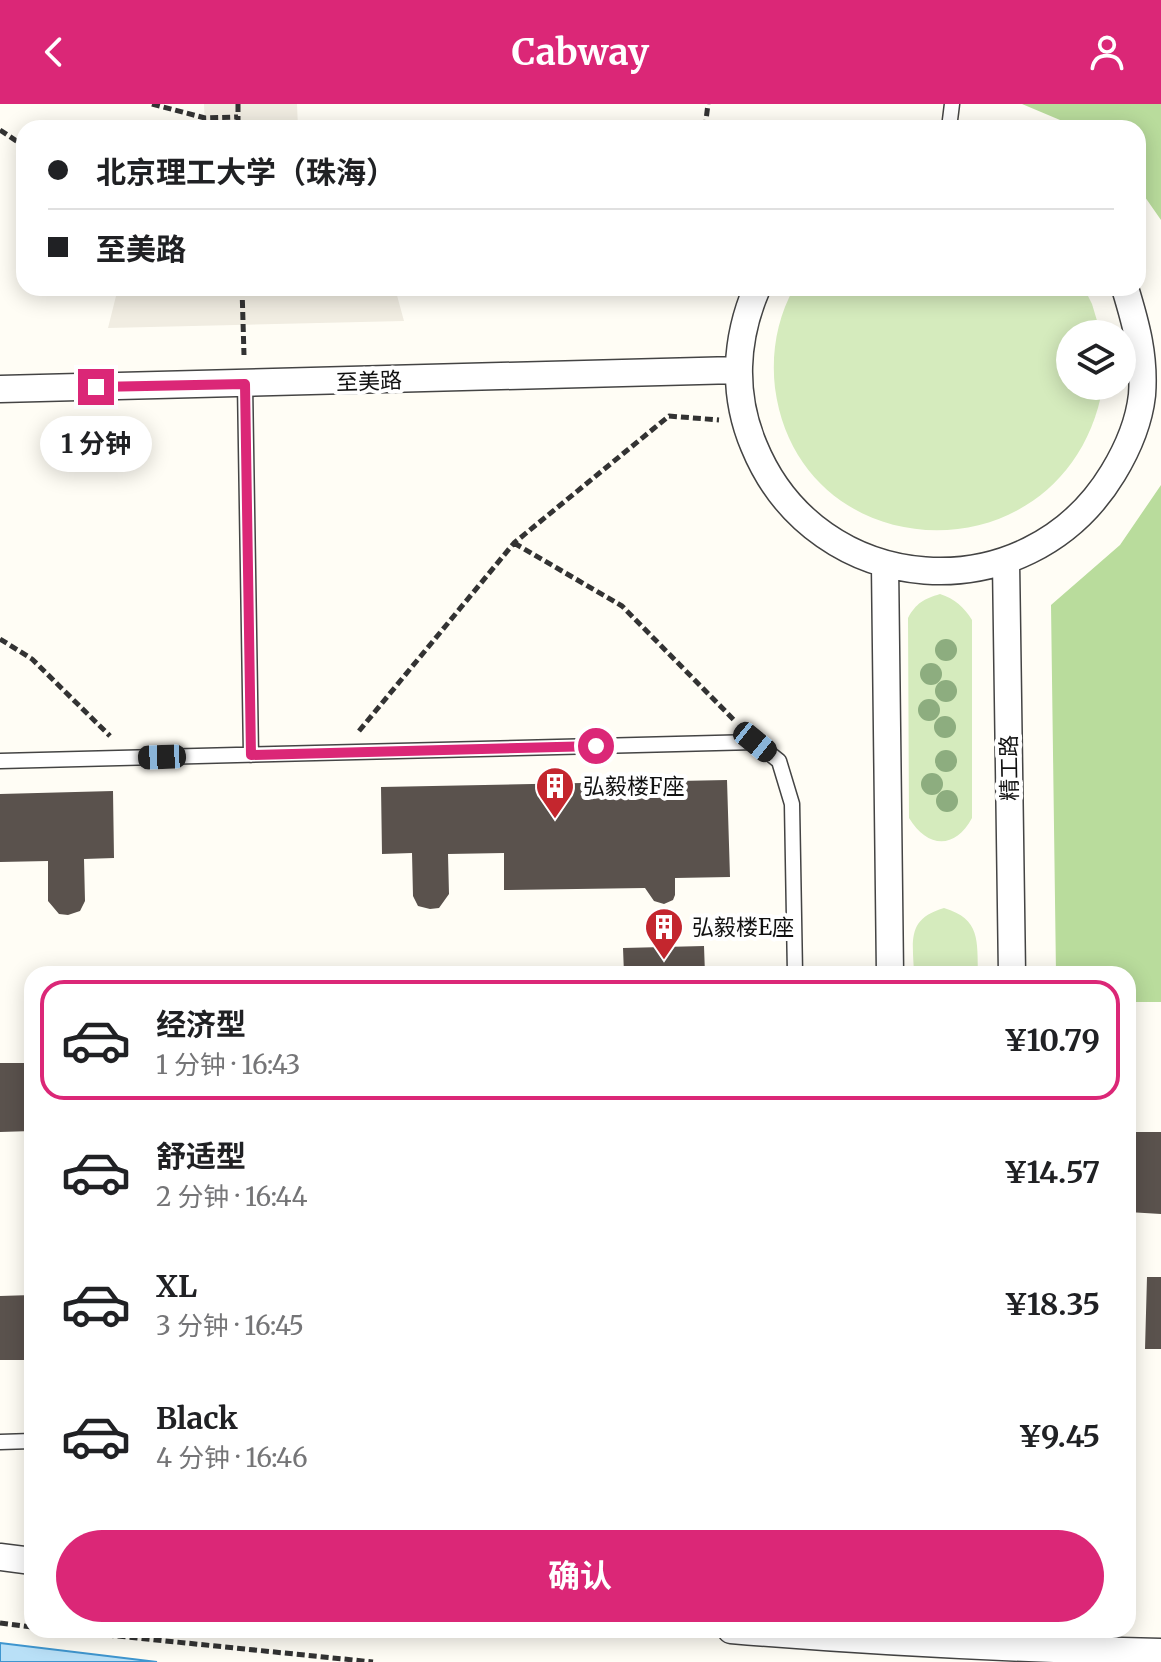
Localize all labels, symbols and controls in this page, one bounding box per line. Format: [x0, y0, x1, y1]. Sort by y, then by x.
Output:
icon: back [32, 30, 76, 74]
text: Cabway [512, 30, 649, 75]
icon: person [1085, 30, 1129, 74]
text: 北京理工大学（珠海） [96, 153, 396, 191]
text: 至美路 [96, 230, 186, 268]
map controls [1056, 320, 1136, 400]
button: layers [1056, 320, 1136, 400]
street label: 至美路 [336, 366, 402, 396]
route end [78, 369, 114, 405]
callout: 1 分钟 [40, 415, 152, 471]
text: 1 分钟 [61, 427, 131, 460]
car [729, 718, 781, 766]
route start [578, 728, 614, 764]
street label: 精工路 [994, 735, 1024, 801]
car [138, 744, 186, 770]
building icon: 弘毅楼F座 [534, 765, 576, 820]
place label: 弘毅楼F座 [583, 772, 685, 800]
building icon: 弘毅楼E座 [643, 906, 685, 961]
place label: 弘毅楼E座 [692, 913, 794, 941]
icon: car [60, 1004, 132, 1076]
text: 经济型 [156, 1005, 246, 1043]
text: ¥10.79 [1004, 1021, 1100, 1059]
text: 1 分钟 · 16:43 [156, 1048, 301, 1081]
icon: car [60, 1136, 132, 1208]
text: 舒适型 [156, 1137, 246, 1175]
text: ¥14.57 [1004, 1153, 1100, 1191]
text: 2 分钟 · 16:44 [156, 1180, 308, 1213]
text: XL [156, 1267, 197, 1305]
icon: car [60, 1268, 132, 1340]
text: ¥18.35 [1004, 1285, 1100, 1323]
text: 3 分钟 · 16:45 [156, 1309, 304, 1342]
text: Black [156, 1399, 238, 1437]
icon: car [60, 1400, 132, 1472]
text: ¥9.45 [1018, 1417, 1100, 1455]
text: 4 分钟 · 16:46 [156, 1441, 308, 1474]
button: 确认 [56, 1530, 1104, 1622]

